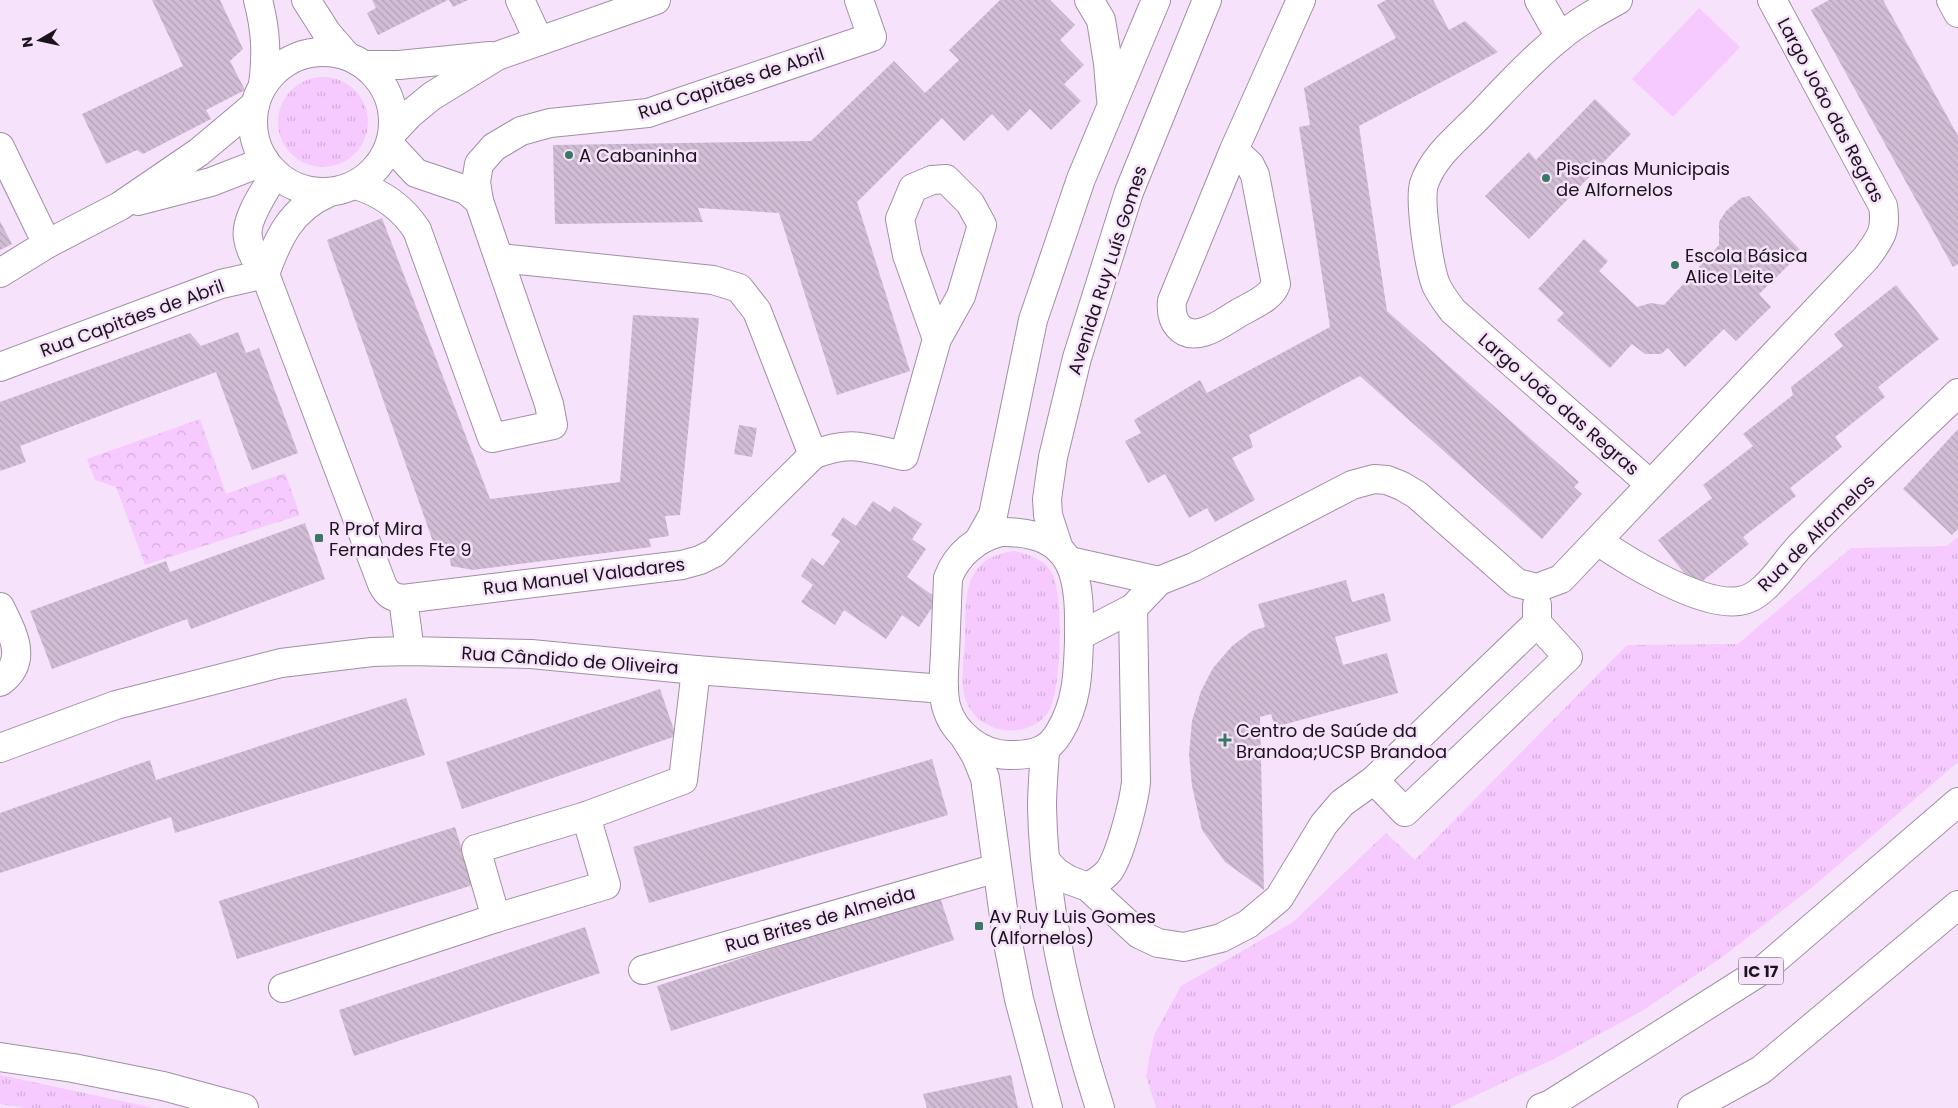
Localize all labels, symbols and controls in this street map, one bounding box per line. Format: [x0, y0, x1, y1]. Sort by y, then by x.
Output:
street label: Largo João das Regras [1772, 13, 1890, 207]
north arrow [15, 15, 65, 65]
text: N [16, 35, 38, 49]
street label: Rua Capitães de Abril [635, 41, 827, 125]
place label: A Cabaninha [579, 143, 698, 168]
marker: A Cabaninha [563, 149, 575, 161]
place label: Piscinas Municipais de Alfornelos [1556, 156, 1730, 202]
street label: Avenida Ruy Luís Gomes [1061, 162, 1153, 378]
marker: Piscinas Municipais de Alfornelos [1540, 172, 1552, 184]
place label: Escola Básica Alice Leite [1685, 243, 1808, 289]
marker: Escola Básica Alice Leite [1669, 259, 1681, 271]
street label: Rua Capitães de Abril [36, 273, 228, 363]
street label: Largo João das Regras [1473, 327, 1645, 481]
street label: Rua de Alfornelos [1752, 469, 1880, 597]
place label: R Prof Mira Fernandes Fte 9 [329, 516, 472, 562]
marker: R Prof Mira Fernandes Fte 9 [313, 532, 325, 544]
street label: Rua Manuel Valadares [482, 551, 686, 601]
street label: Rua Cândido de Oliveira [460, 640, 680, 680]
place label: Centro de Saúde da Brandoa;UCSP Brandoa [1236, 718, 1447, 764]
marker: Centro de Saúde da Brandoa;UCSP Brandoa [1218, 733, 1232, 747]
street label: Rua Brites de Almeida [722, 880, 918, 958]
place label: Av Ruy Luis Gomes (Alfornelos) [989, 904, 1156, 950]
marker: Av Ruy Luis Gomes (Alfornelos) [973, 920, 985, 932]
road number: IC 17 [1738, 958, 1784, 984]

